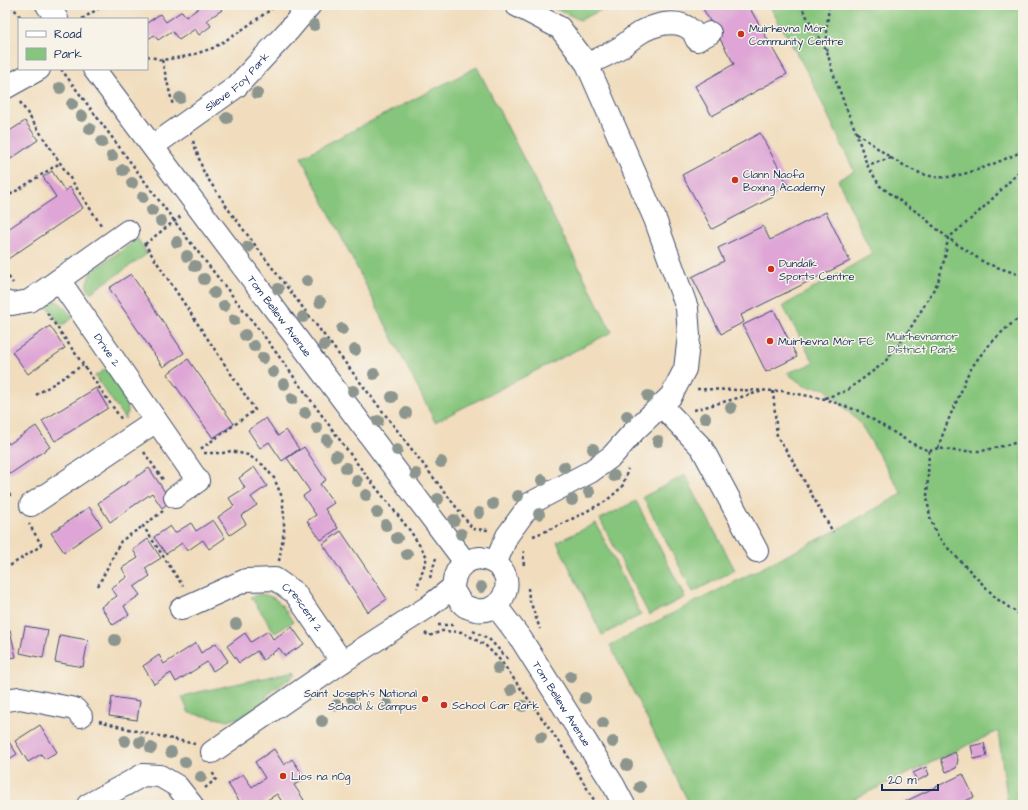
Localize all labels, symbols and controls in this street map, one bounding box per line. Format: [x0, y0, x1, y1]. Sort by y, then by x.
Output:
legend [18, 18, 148, 70]
place label: Muirhevna Mór Community Centre [749, 21, 843, 50]
text: Road [54, 26, 82, 43]
marker: Muirhevna Mór Community Centre [736, 29, 746, 39]
text: Park [54, 46, 82, 63]
street label: Slieve Foy Park [202, 49, 273, 115]
place label: Clann Naofa Boxing Academy [743, 167, 825, 196]
marker: Clann Naofa Boxing Academy [730, 175, 740, 185]
place label: Dundalk Sports Centre [779, 256, 855, 284]
marker: Dundalk Sports Centre [766, 264, 776, 274]
street label: Tom Bellew Avenue [244, 272, 315, 360]
park label: Muirhevnamor District Park [886, 329, 958, 357]
street label: Drive 2 [90, 331, 124, 370]
place label: Muirhevna Mór FC [778, 334, 874, 349]
marker: Muirhevna Mór FC [765, 336, 775, 346]
street label: Crescent 2 [279, 579, 326, 635]
street label: Tom Bellew Avenue [529, 658, 594, 750]
place label: Saint Joseph's National School & Campus [304, 686, 417, 714]
marker: Saint Joseph's National School & Campus [420, 694, 430, 704]
place label: School Car Park [452, 698, 540, 713]
marker: School Car Park [439, 700, 449, 710]
scale bar [882, 766, 938, 792]
place label: Lios na nÓg [291, 769, 351, 785]
marker: Lios na nÓg [278, 771, 288, 781]
text: 20 m [888, 772, 917, 789]

